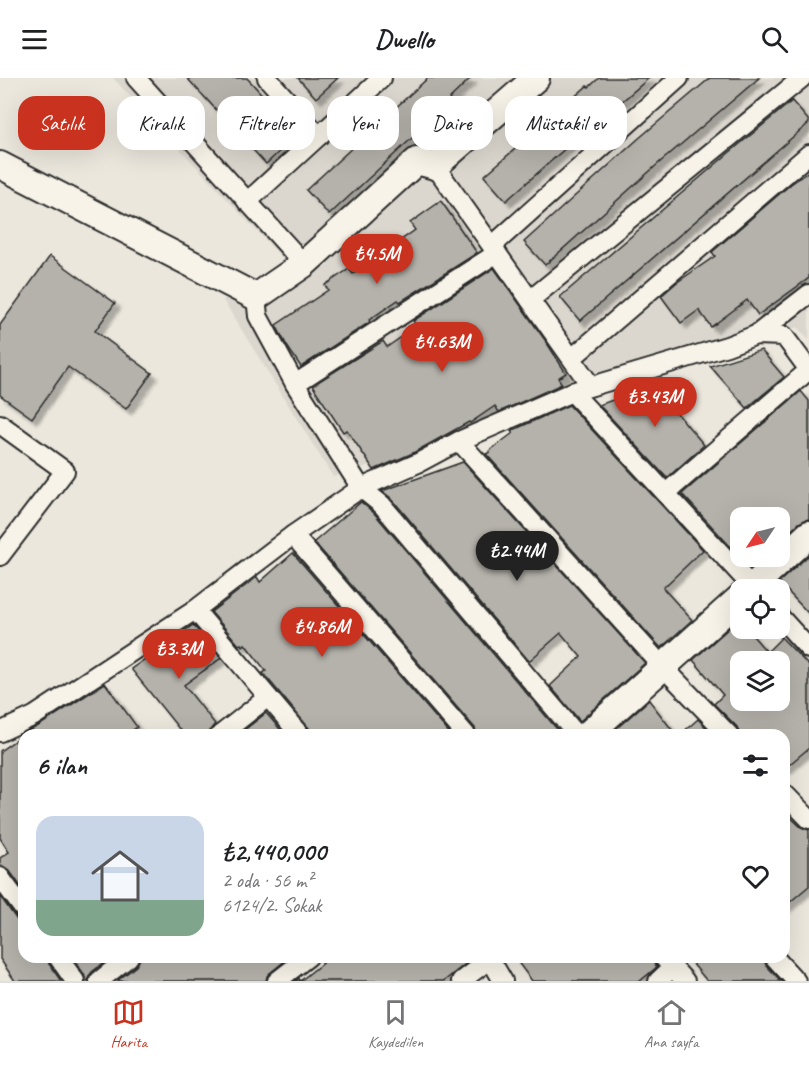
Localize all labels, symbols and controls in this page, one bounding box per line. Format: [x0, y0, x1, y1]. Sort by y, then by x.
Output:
text: Dwello [375, 22, 434, 56]
icon: menu [18, 23, 51, 56]
icon: search [758, 23, 791, 56]
chip: Satılık [18, 96, 105, 150]
chip: Kiralık [117, 96, 205, 150]
chip: Filtreler [217, 96, 315, 150]
chip: Yeni [327, 96, 399, 150]
chip: Daire [411, 96, 493, 150]
chip: Müstakil ev [505, 96, 627, 150]
pin: ₺4.5M [335, 234, 419, 285]
text: ₺4.5M [354, 241, 400, 266]
pin: ₺4.63M [393, 322, 491, 373]
text: ₺4.63M [415, 329, 469, 354]
pin: ₺3.43M [606, 377, 704, 428]
text: ₺3.43M [628, 384, 682, 409]
north arrow [730, 507, 790, 567]
map controls [730, 507, 790, 711]
pin: ₺2.44M [468, 531, 566, 582]
text: ₺2.44M [490, 538, 544, 563]
button: locate [730, 579, 790, 639]
pin: ₺4.86M [273, 607, 371, 658]
text: ₺4.86M [295, 614, 349, 639]
pin: ₺3.3M [137, 629, 221, 680]
text: ₺3.3M [156, 636, 202, 661]
button: layers [730, 651, 790, 711]
text: 6 ilan [36, 749, 87, 782]
icon: filters [739, 749, 772, 782]
text: ₺2,440,000 [222, 835, 326, 868]
icon: home [84, 840, 156, 912]
icon: heart [739, 860, 772, 893]
text: 2 oda · 56 m² [222, 868, 313, 893]
text: 6124/2. Sokak [222, 893, 322, 918]
tab: Harita [110, 996, 147, 1052]
tab: Kaydedilen [368, 996, 423, 1052]
tab: Ana sayfa [644, 996, 699, 1052]

